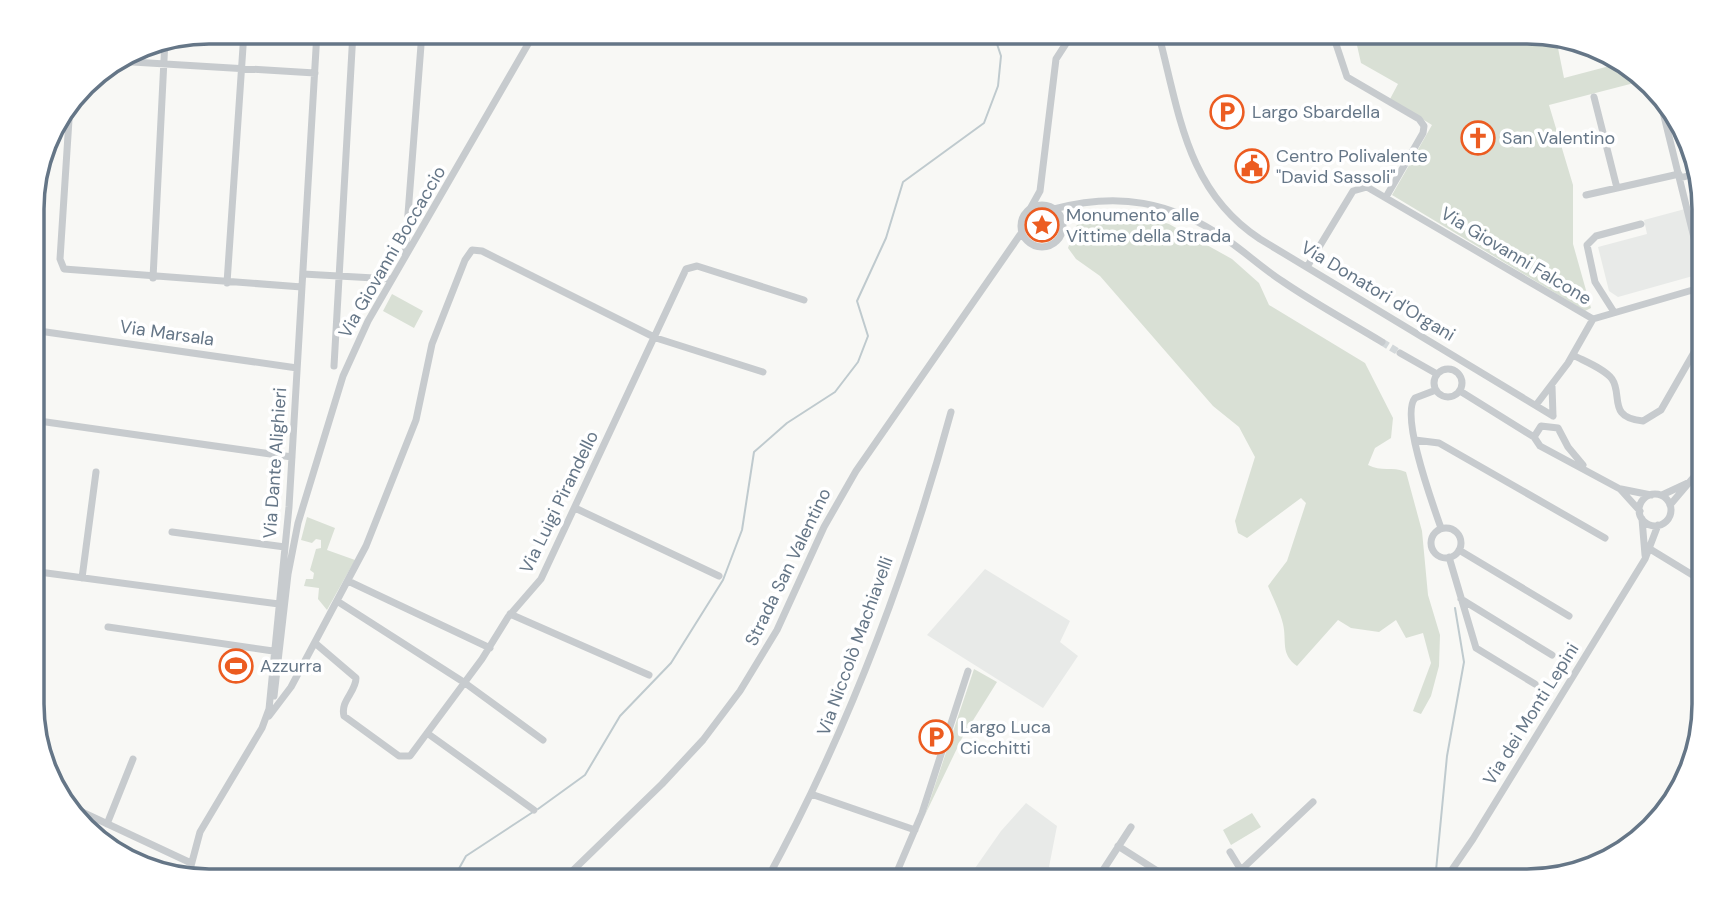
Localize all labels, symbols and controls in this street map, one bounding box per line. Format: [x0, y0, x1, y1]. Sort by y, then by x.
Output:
parking icon: Largo Sbardella [1208, 93, 1246, 131]
place label: Largo Sbardella [1252, 100, 1380, 124]
church icon: San Valentino [1459, 119, 1497, 157]
place label: San Valentino [1502, 126, 1615, 150]
place label: Centro Polivalente "David Sassoli" [1276, 144, 1428, 189]
public building icon: Centro Polivalente "David Sassoli" [1233, 147, 1271, 185]
street label: Via Giovanni Boccaccio [333, 161, 451, 343]
street label: Via Giovanni Falcone [1436, 201, 1596, 311]
place label: Monumento alle Vittime della Strada [1066, 203, 1231, 248]
place icon: Monumento alle Vittime della Strada [1023, 206, 1061, 244]
street label: Via Donatori d'Organi [1296, 235, 1460, 347]
street label: Via Marsala [118, 314, 216, 352]
street label: Via Dante Alighieri [258, 387, 292, 539]
street label: Via Luigi Pirandello [514, 427, 604, 577]
street label: Strada San Valentino [739, 484, 837, 650]
street label: Via Niccolò Machiavelli [811, 553, 899, 739]
street label: Via dei Monti Lepini [1478, 638, 1584, 790]
sports icon: Azzurra [217, 647, 255, 685]
place label: Azzurra [260, 654, 322, 678]
place label: Largo Luca Cicchitti [960, 715, 1051, 760]
parking icon: Largo Luca Cicchitti [917, 718, 955, 756]

